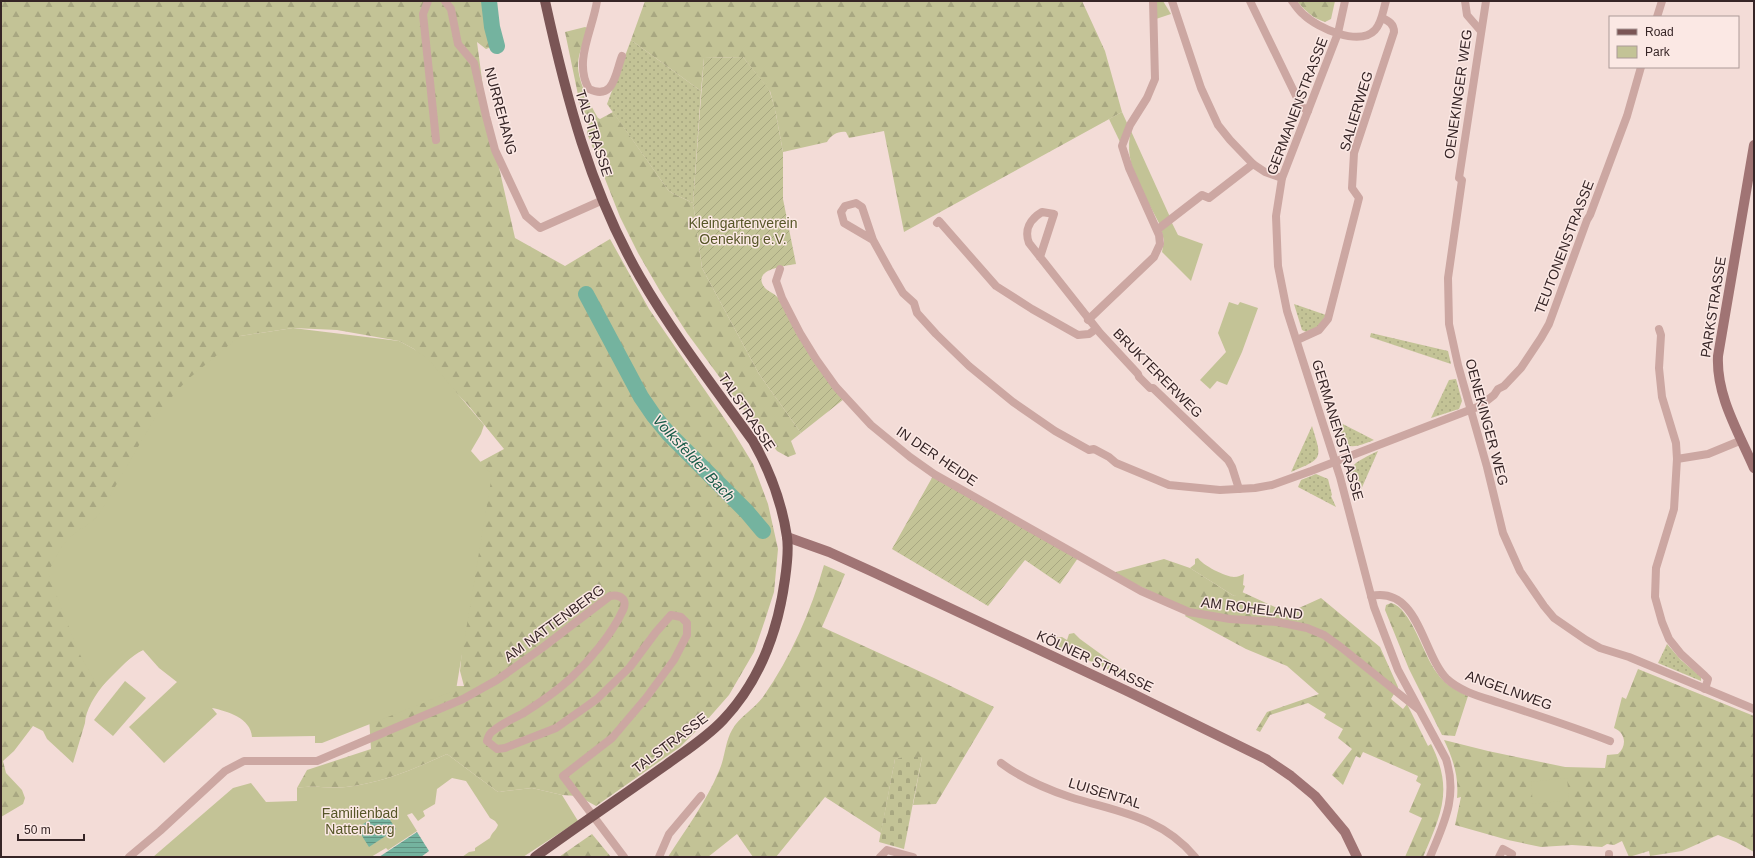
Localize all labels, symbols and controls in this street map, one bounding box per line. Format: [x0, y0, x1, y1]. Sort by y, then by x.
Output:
legend [1609, 16, 1739, 68]
text: Road [1645, 25, 1674, 39]
street label: OENEKINGER WEG [1441, 28, 1475, 160]
street label: GERMANENSTRASSE [1263, 35, 1331, 177]
text: Park [1645, 45, 1671, 59]
street label: NURREHANG [482, 65, 520, 157]
street label: SALIERWEG [1336, 69, 1376, 153]
street label: TALSTRASSE [572, 88, 616, 178]
street label: TEUTONENSTRASSE [1531, 178, 1597, 316]
park label: Kleingartenverein Oeneking e.V. [689, 215, 797, 247]
street label: PARKSTRASSE [1697, 255, 1729, 359]
street label: BRUKTERERWEG [1110, 325, 1206, 421]
street label: OENEKINGER WEG [1462, 357, 1512, 487]
street label: GERMANENSTRASSE [1309, 358, 1367, 502]
street label: TALSTRASSE [715, 370, 779, 454]
water label: Volksfelder Bach [650, 411, 738, 505]
street label: IN DER HEIDE [894, 423, 980, 489]
street label: AM NATTENBERG [501, 581, 607, 665]
street label: AM ROHELAND [1200, 594, 1304, 622]
street label: KÖLNER STRASSE [1034, 626, 1156, 695]
street label: ANGELNWEG [1464, 667, 1554, 713]
street label: TALSTRASSE [629, 710, 711, 776]
street label: LUISENTAL [1067, 774, 1144, 812]
park label: Familienbad Nattenberg [322, 805, 398, 837]
scale bar [18, 816, 84, 842]
text: 50 m [24, 823, 51, 837]

